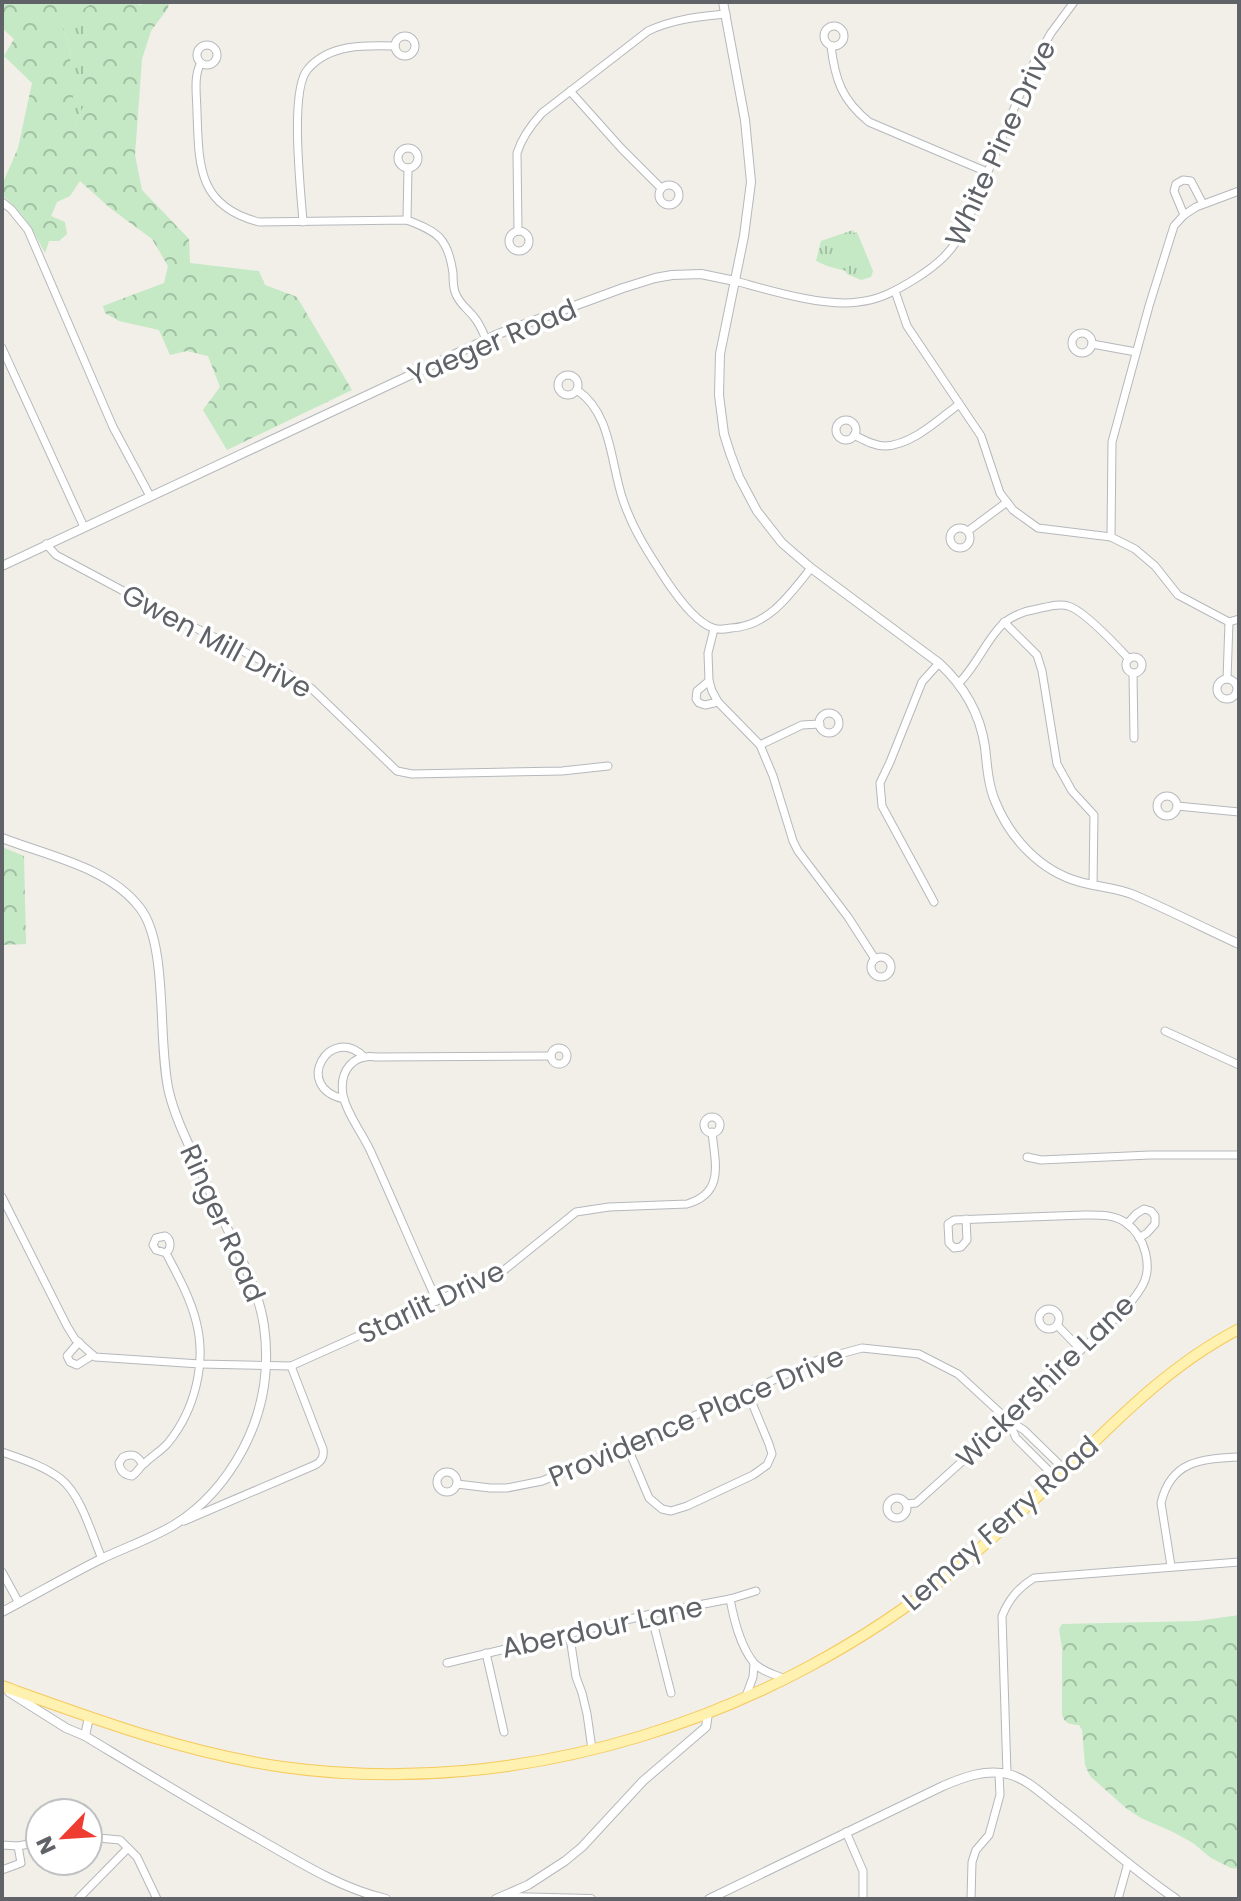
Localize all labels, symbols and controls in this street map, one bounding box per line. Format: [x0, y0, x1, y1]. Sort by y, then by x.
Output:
street label: White Pine Drive [936, 34, 1065, 253]
street label: Yaeger Road [402, 289, 583, 396]
street label: Gwen Mill Drive [115, 575, 319, 708]
street label: Ringer Road [170, 1138, 275, 1308]
street label: Starlit Drive [352, 1251, 511, 1353]
street label: Wickershire Lane [947, 1286, 1143, 1477]
street label: Providence Place Drive [543, 1337, 850, 1496]
street label: Lemay Ferry Road [894, 1427, 1107, 1620]
street label: Aberdour Lane [498, 1587, 706, 1668]
north arrow [24, 1797, 104, 1877]
text: N [29, 1831, 64, 1859]

